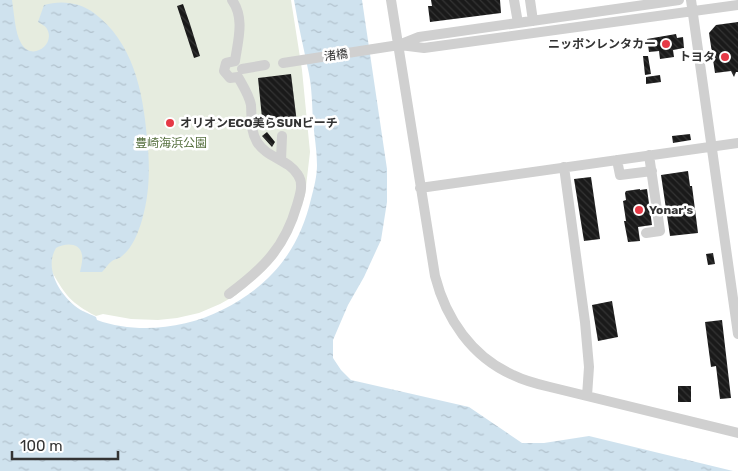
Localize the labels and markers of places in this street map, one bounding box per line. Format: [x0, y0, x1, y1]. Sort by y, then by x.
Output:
place label: ニッポンレンタカー [548, 37, 656, 51]
marker: ニッポンレンタカー [660, 38, 672, 50]
place label: トヨタ [679, 50, 715, 64]
marker: トヨタ [719, 51, 731, 63]
place label: オリオンECO美らSUNビーチ [180, 116, 338, 130]
marker: オリオンECO美らSUNビーチ [164, 117, 176, 129]
place label: Yonar's [649, 203, 693, 217]
marker: Yonar's [633, 204, 645, 216]

